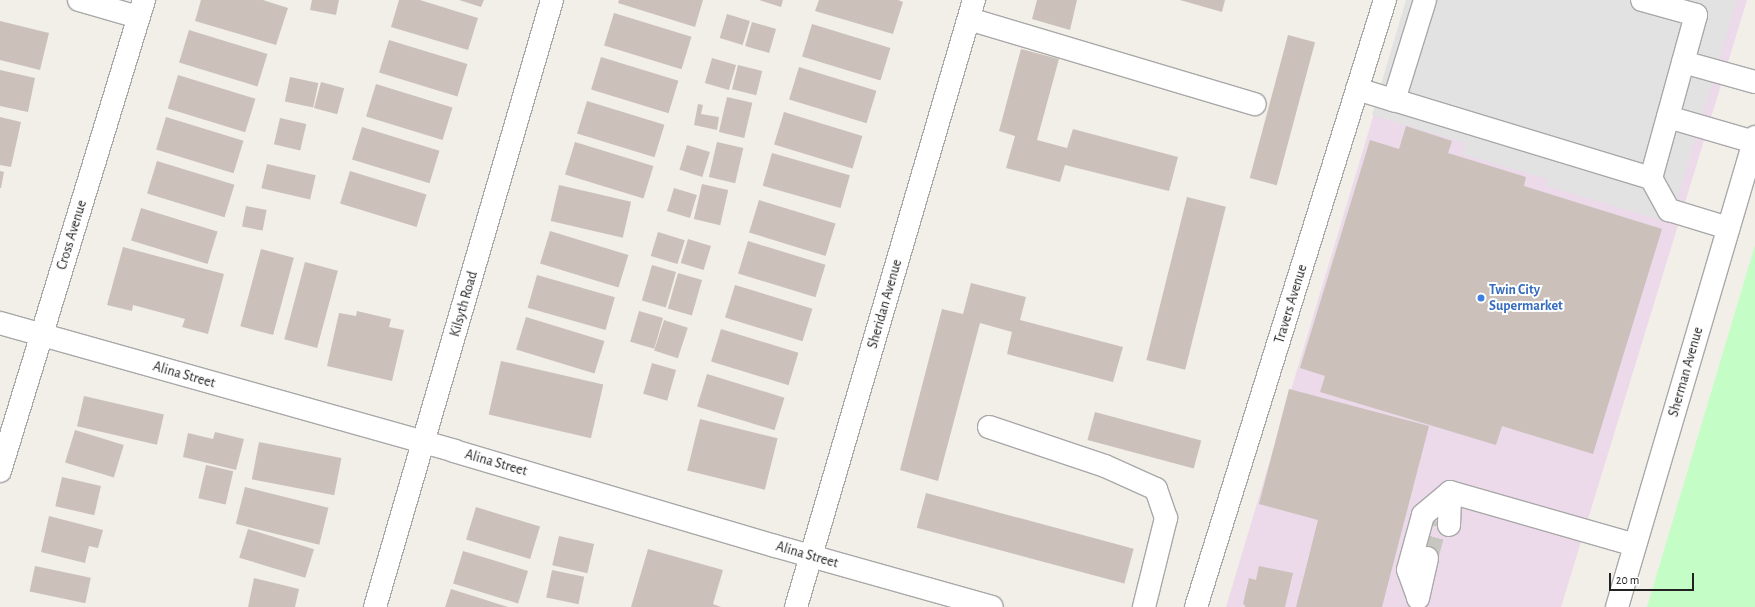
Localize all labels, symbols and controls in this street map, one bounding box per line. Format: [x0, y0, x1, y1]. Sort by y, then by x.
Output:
street label: Cross Avenue [53, 198, 91, 272]
street label: Sheridan Avenue [864, 257, 906, 351]
street label: Travers Avenue [1271, 263, 1311, 345]
street label: Kilsyth Road [447, 269, 481, 339]
place label: Twin City Supermarket [1489, 282, 1563, 314]
marker: Twin City Supermarket [1476, 293, 1486, 303]
street label: Sherman Avenue [1665, 325, 1707, 419]
street label: Alina Street [151, 358, 217, 392]
street label: Alina Street [463, 446, 529, 480]
street label: Alina Street [774, 538, 840, 572]
scale bar [1611, 565, 1696, 591]
text: 20 m [1616, 574, 1639, 586]

